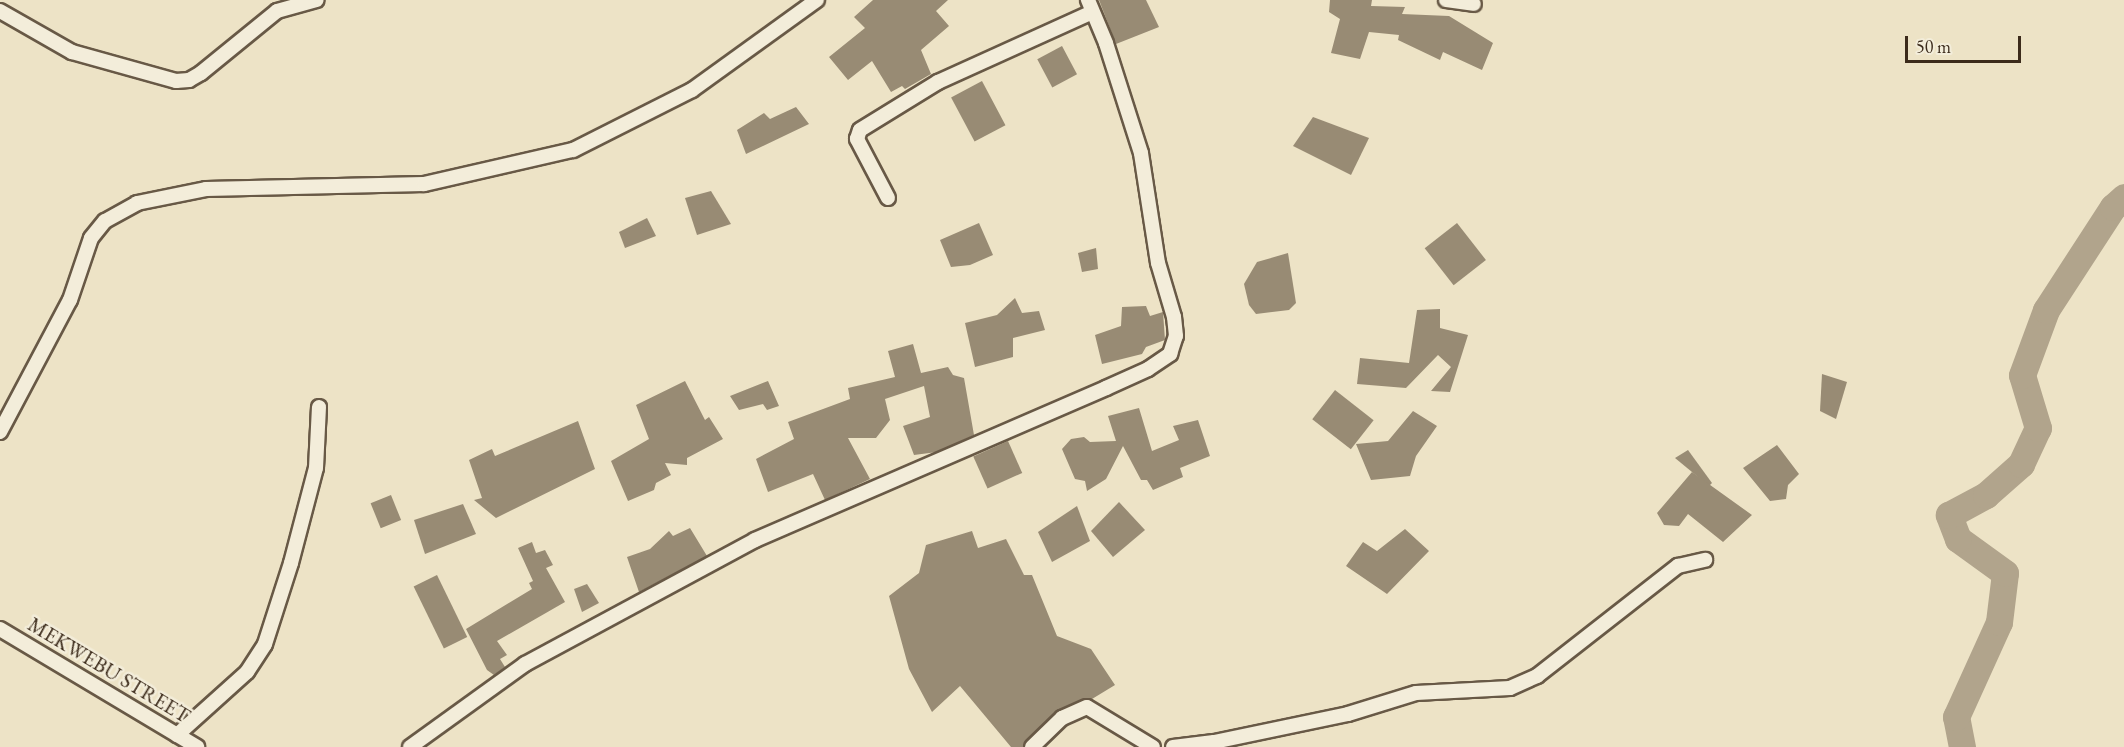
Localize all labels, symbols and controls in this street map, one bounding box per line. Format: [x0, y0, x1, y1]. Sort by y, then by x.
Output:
scale bar [1908, 24, 2024, 62]
text: 50 m [1916, 35, 1951, 58]
street label: MEKWEBU STREET [23, 612, 195, 728]

